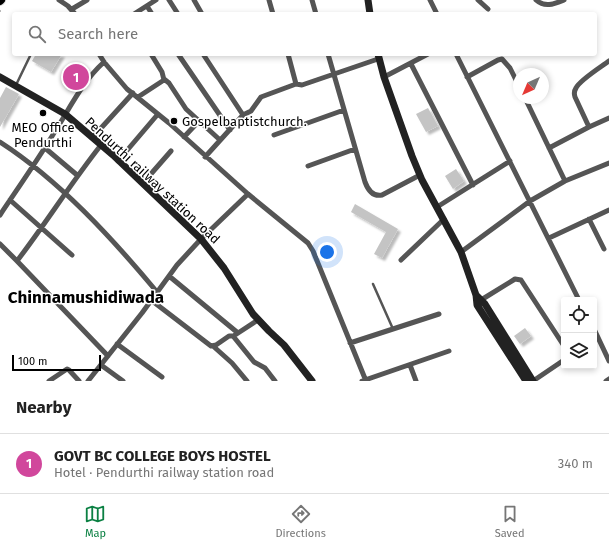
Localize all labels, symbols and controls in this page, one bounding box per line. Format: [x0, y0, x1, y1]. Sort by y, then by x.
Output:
search box [12, 12, 597, 56]
icon: search [26, 23, 48, 45]
text: Search here [58, 25, 138, 43]
pin: 1 [63, 62, 89, 92]
north arrow [513, 68, 549, 104]
marker: MEO Office Pendurthi [38, 108, 48, 118]
street label: Pendurthi railway station road [82, 114, 223, 247]
place label: Gospelbaptistchurch. [182, 114, 307, 129]
marker: Gospelbaptistchurch. [169, 116, 179, 126]
place label: MEO Office Pendurthi [11, 120, 75, 150]
your location [317, 242, 337, 262]
district label: Chinnamushidiwada [8, 287, 164, 308]
map controls [561, 297, 597, 369]
button: locate [561, 297, 597, 333]
button: layers [561, 333, 597, 369]
scale bar [12, 353, 101, 372]
text: 100 m [18, 355, 47, 368]
text: Nearby [16, 397, 71, 418]
text: GOVT BC COLLEGE BOYS HOSTEL [54, 447, 271, 465]
text: 1 [26, 456, 32, 471]
text: 340 m [558, 456, 593, 471]
text: Hotel · Pendurthi railway station road [54, 465, 274, 480]
tab: Map [84, 503, 106, 540]
tab: Directions [275, 503, 326, 540]
tab: Saved [495, 503, 525, 540]

